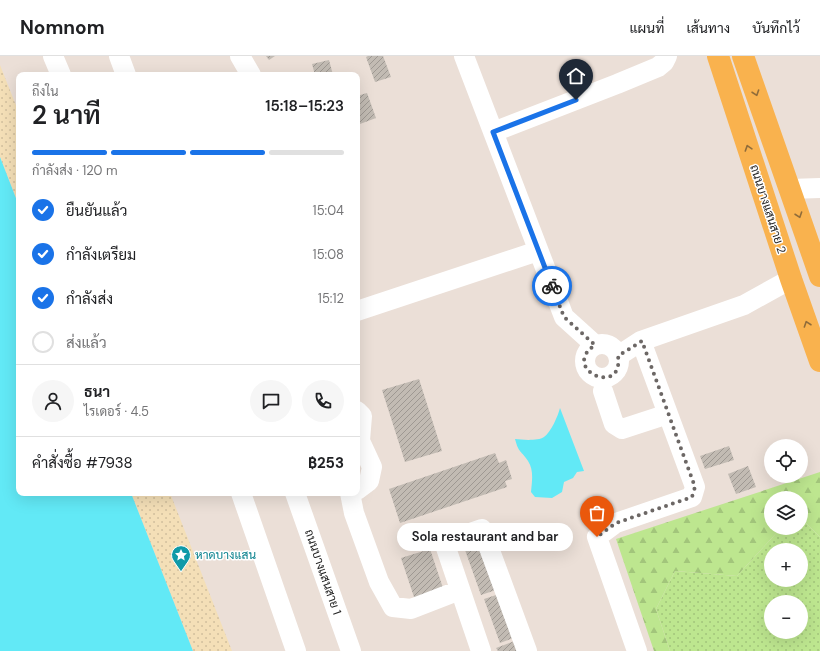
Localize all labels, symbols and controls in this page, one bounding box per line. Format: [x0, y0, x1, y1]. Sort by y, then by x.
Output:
text: Nomnom [20, 15, 105, 40]
text: แผนที่ [629, 19, 664, 37]
text: เส้นทาง [686, 19, 730, 37]
text: บันทึกไว้ [752, 19, 800, 37]
pin [559, 59, 593, 100]
icon: home [565, 65, 587, 87]
text: ถึงใน [32, 83, 59, 100]
one-way arrow [751, 89, 759, 96]
text: 15:18–15:23 [265, 96, 344, 116]
text: 2 นาที [32, 98, 101, 132]
one-way arrow [744, 145, 753, 152]
text: กำลังส่ง · 120 m [32, 162, 118, 179]
street label: ถนนบางแสนสาย 2 [746, 163, 790, 256]
icon: check [32, 199, 54, 221]
text: ยืนยันแล้ว [66, 201, 127, 221]
text: 15:04 [313, 202, 344, 219]
one-way arrow [794, 212, 802, 219]
icon: check [32, 243, 54, 265]
text: กำลังเตรียม [66, 245, 136, 265]
text: 15:08 [313, 246, 344, 263]
courier [532, 266, 572, 306]
icon: bike [541, 275, 563, 297]
icon: check [32, 287, 54, 309]
text: กำลังส่ง [66, 289, 113, 309]
text: 15:12 [318, 290, 344, 307]
one-way arrow [803, 321, 812, 328]
text: ส่งแล้ว [66, 333, 107, 353]
button: person [32, 380, 74, 422]
button: chat [250, 380, 292, 422]
button: phone [302, 380, 344, 422]
text: ธนา [84, 382, 110, 402]
text: ไรเดอร์ · 4.5 [84, 403, 149, 420]
map controls [764, 439, 808, 639]
button: locate [764, 439, 808, 483]
text: คำสั่งซื้อ #7938 [32, 453, 133, 473]
text: ฿253 [308, 453, 344, 473]
button: layers [764, 491, 808, 535]
pin [580, 496, 614, 537]
icon: bag [586, 502, 608, 524]
callout: Sola restaurant and bar [397, 523, 573, 551]
street label: ถนนบางแสนสาย 1 [301, 527, 345, 617]
text: Sola restaurant and bar [412, 528, 558, 545]
button: + [764, 543, 808, 587]
place icon: หาดบางแสน [170, 544, 192, 572]
place label: หาดบางแสน [195, 547, 256, 563]
button: − [764, 595, 808, 639]

